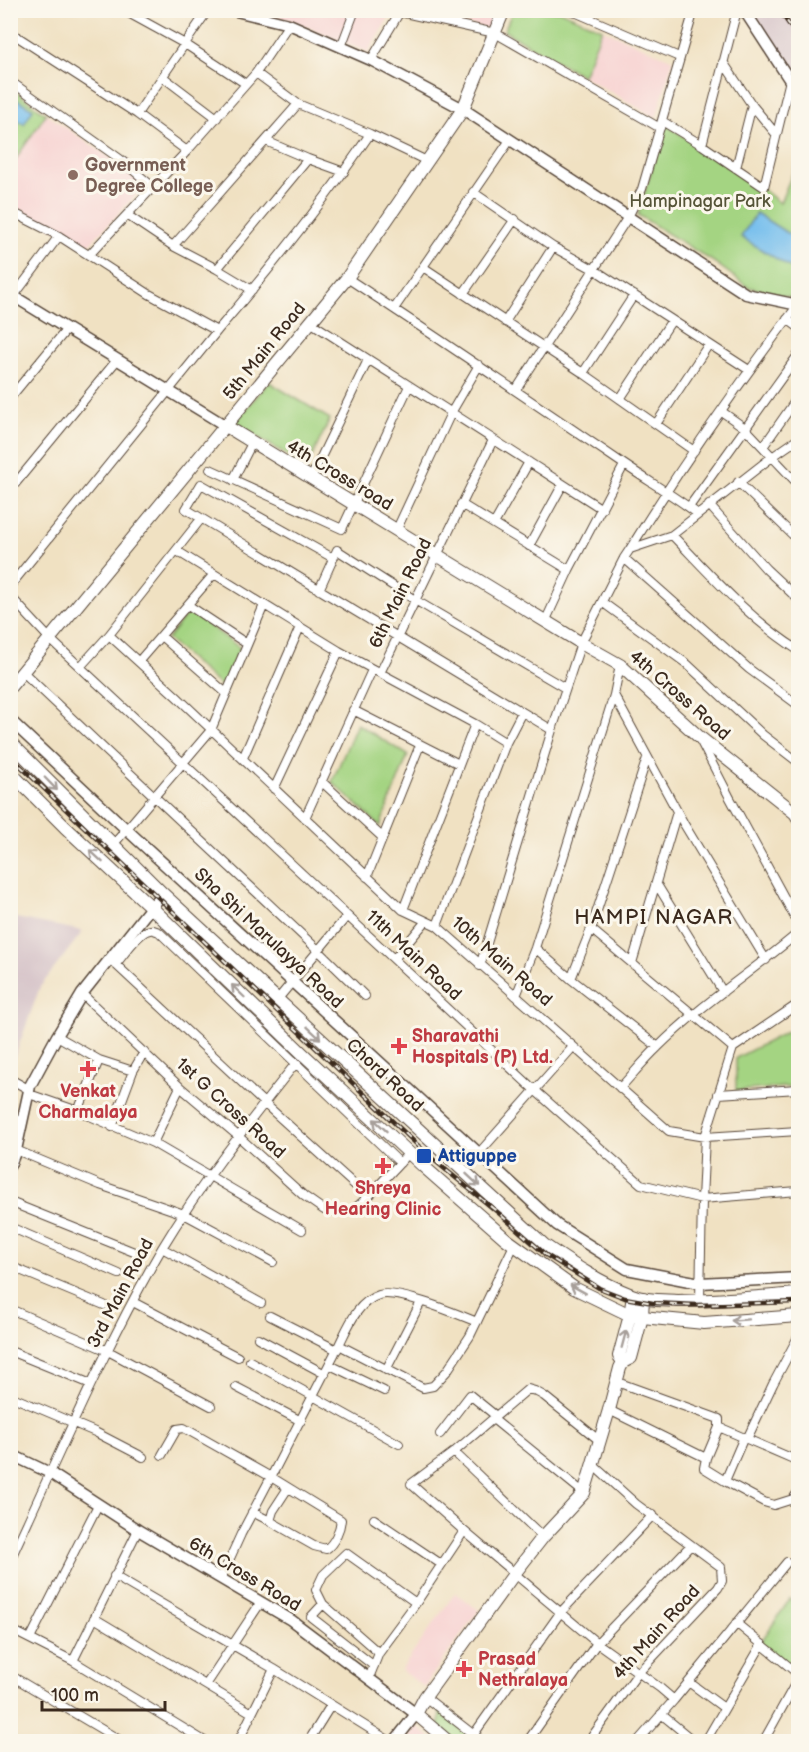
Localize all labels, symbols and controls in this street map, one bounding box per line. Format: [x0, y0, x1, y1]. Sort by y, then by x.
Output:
place label: Government Degree College [85, 155, 213, 197]
marker: Government Degree College [66, 168, 80, 182]
park label: Hampinagar Park [629, 191, 771, 212]
street label: 5th Main Road [219, 298, 310, 404]
street label: 4th Cross road [283, 436, 397, 515]
street label: 6th Main Road [365, 535, 436, 652]
street label: 4th Cross Road [625, 646, 734, 745]
one-way arrow [44, 777, 59, 792]
one-way arrow [89, 849, 104, 864]
street label: Sha Shi Marulayya Road [190, 864, 348, 1013]
district label: HAMPI NAGAR [574, 905, 734, 930]
street label: 11th Main Road [362, 906, 466, 1005]
street label: 10th Main Road [447, 912, 556, 1011]
one-way arrow [231, 984, 246, 998]
one-way arrow [306, 1026, 321, 1040]
place label: Sharavathi Hospitals (P) Ltd. [412, 1026, 553, 1068]
street label: Chord Road [342, 1034, 428, 1116]
marker: Sharavathi Hospitals (P) Ltd. [390, 1037, 408, 1055]
street label: 1st G Cross Road [172, 1054, 290, 1163]
marker: Venkat Charmalaya [79, 1060, 97, 1078]
place label: Venkat Charmalaya [39, 1081, 138, 1123]
one-way arrow [372, 1118, 387, 1132]
place label: Attiguppe [437, 1146, 517, 1167]
marker: Attiguppe [415, 1147, 433, 1165]
marker: Shreya Hearing Clinic [374, 1157, 392, 1175]
one-way arrow [465, 1173, 480, 1187]
place label: Shreya Hearing Clinic [325, 1178, 442, 1220]
street label: 3rd Main Road [83, 1235, 158, 1352]
one-way arrow [570, 1283, 587, 1295]
one-way arrow [731, 1315, 751, 1326]
one-way arrow [619, 1330, 630, 1349]
street label: 6th Cross Road [185, 1533, 304, 1616]
street label: 4th Main Road [608, 1581, 704, 1684]
place label: Prasad Nethralaya [478, 1649, 568, 1691]
marker: Prasad Nethralaya [455, 1660, 473, 1678]
scale bar [42, 1674, 165, 1712]
text: 100 m [51, 1685, 99, 1706]

